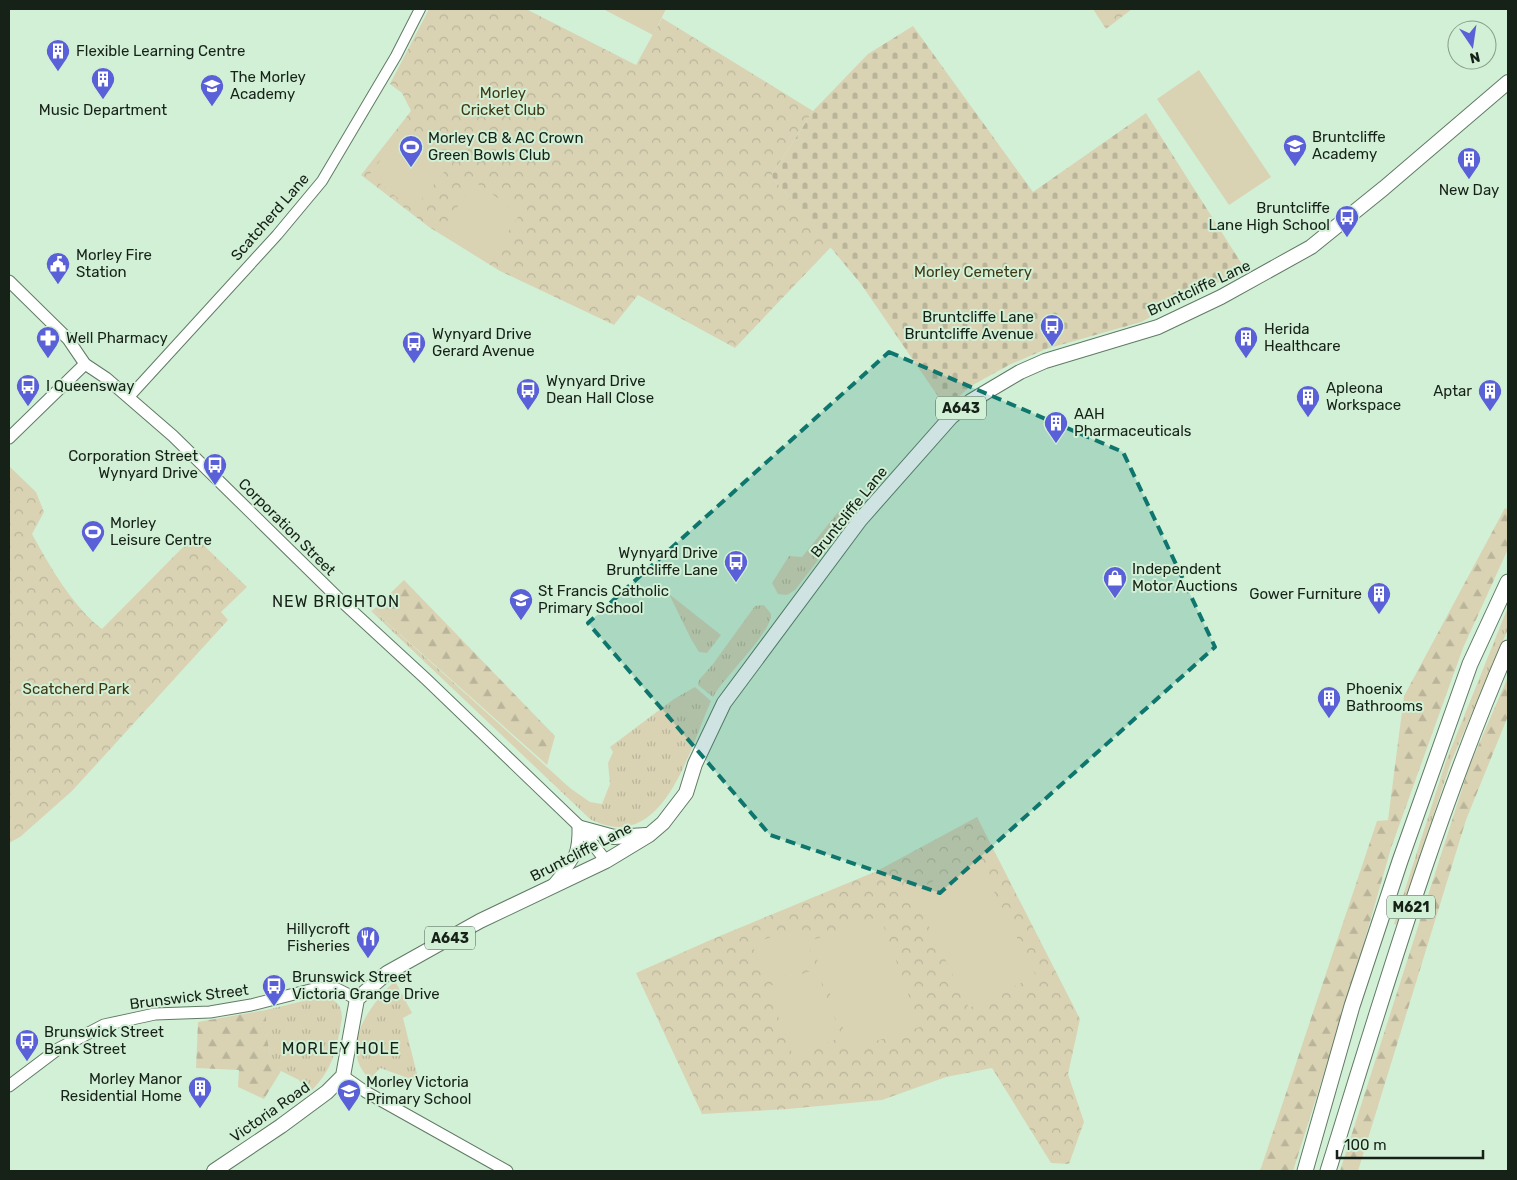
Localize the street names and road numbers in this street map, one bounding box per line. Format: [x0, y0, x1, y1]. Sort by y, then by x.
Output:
street label: Scatcherd Lane [227, 170, 313, 264]
street label: Bruntcliffe Lane [1145, 256, 1253, 320]
road number: A643 [936, 396, 986, 419]
street label: Bruntcliffe Lane [807, 463, 891, 561]
street label: Corporation Street [235, 475, 339, 579]
street label: Bruntcliffe Lane [527, 819, 635, 885]
road number: M621 [1387, 896, 1435, 919]
road number: A643 [425, 926, 475, 950]
street label: Brunswick Street [128, 981, 250, 1013]
street label: Victoria Road [227, 1078, 313, 1146]

